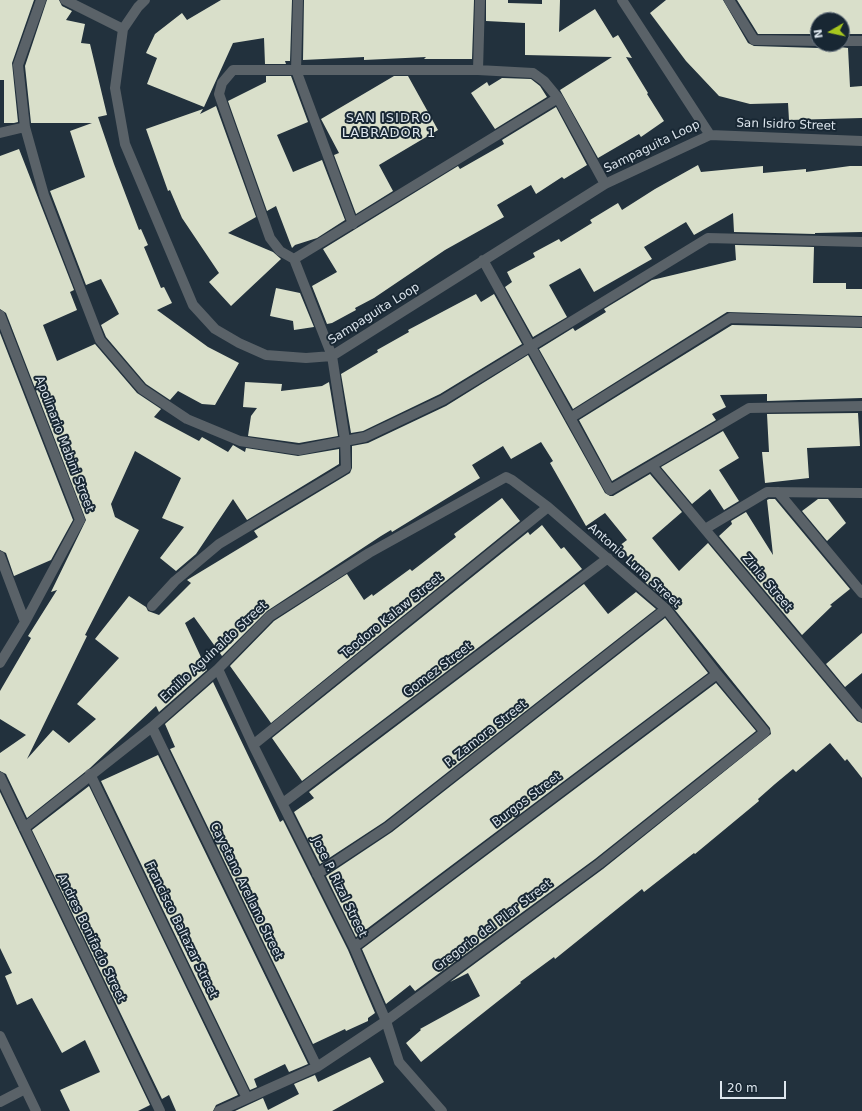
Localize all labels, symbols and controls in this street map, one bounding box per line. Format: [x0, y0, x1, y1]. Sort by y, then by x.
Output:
north arrow [810, 12, 850, 52]
text: N [812, 28, 826, 39]
district label: SAN ISIDRO LABRADOR 1 [342, 111, 436, 142]
street label: San Isidro Street [736, 116, 836, 134]
street label: Sampaguita Loop [602, 118, 702, 176]
street label: Sampaguita Loop [326, 280, 422, 348]
street label: Apolinario Mabini Street [31, 374, 97, 514]
street label: Antonio Luna Street [585, 521, 683, 611]
street label: Zinia Street [739, 552, 795, 614]
street label: Teodoro Kalaw Street [338, 571, 446, 661]
street label: Emilio Aguinaldo Street [158, 599, 270, 705]
street label: Gomez Street [401, 639, 475, 701]
street label: P. Zamora Street [442, 697, 530, 771]
street label: Burgos Street [490, 770, 564, 830]
street label: Cayetano Arellano Street [207, 820, 285, 962]
street label: Jose P. Rizal Street [308, 834, 370, 940]
street label: Francisco Baltazar Street [142, 860, 220, 1000]
street label: Andres Bonifacio Street [54, 871, 128, 1005]
street label: Gregorio del Pilar Street [431, 877, 555, 975]
scale bar [722, 1073, 788, 1099]
text: 20 m [727, 1081, 758, 1095]

